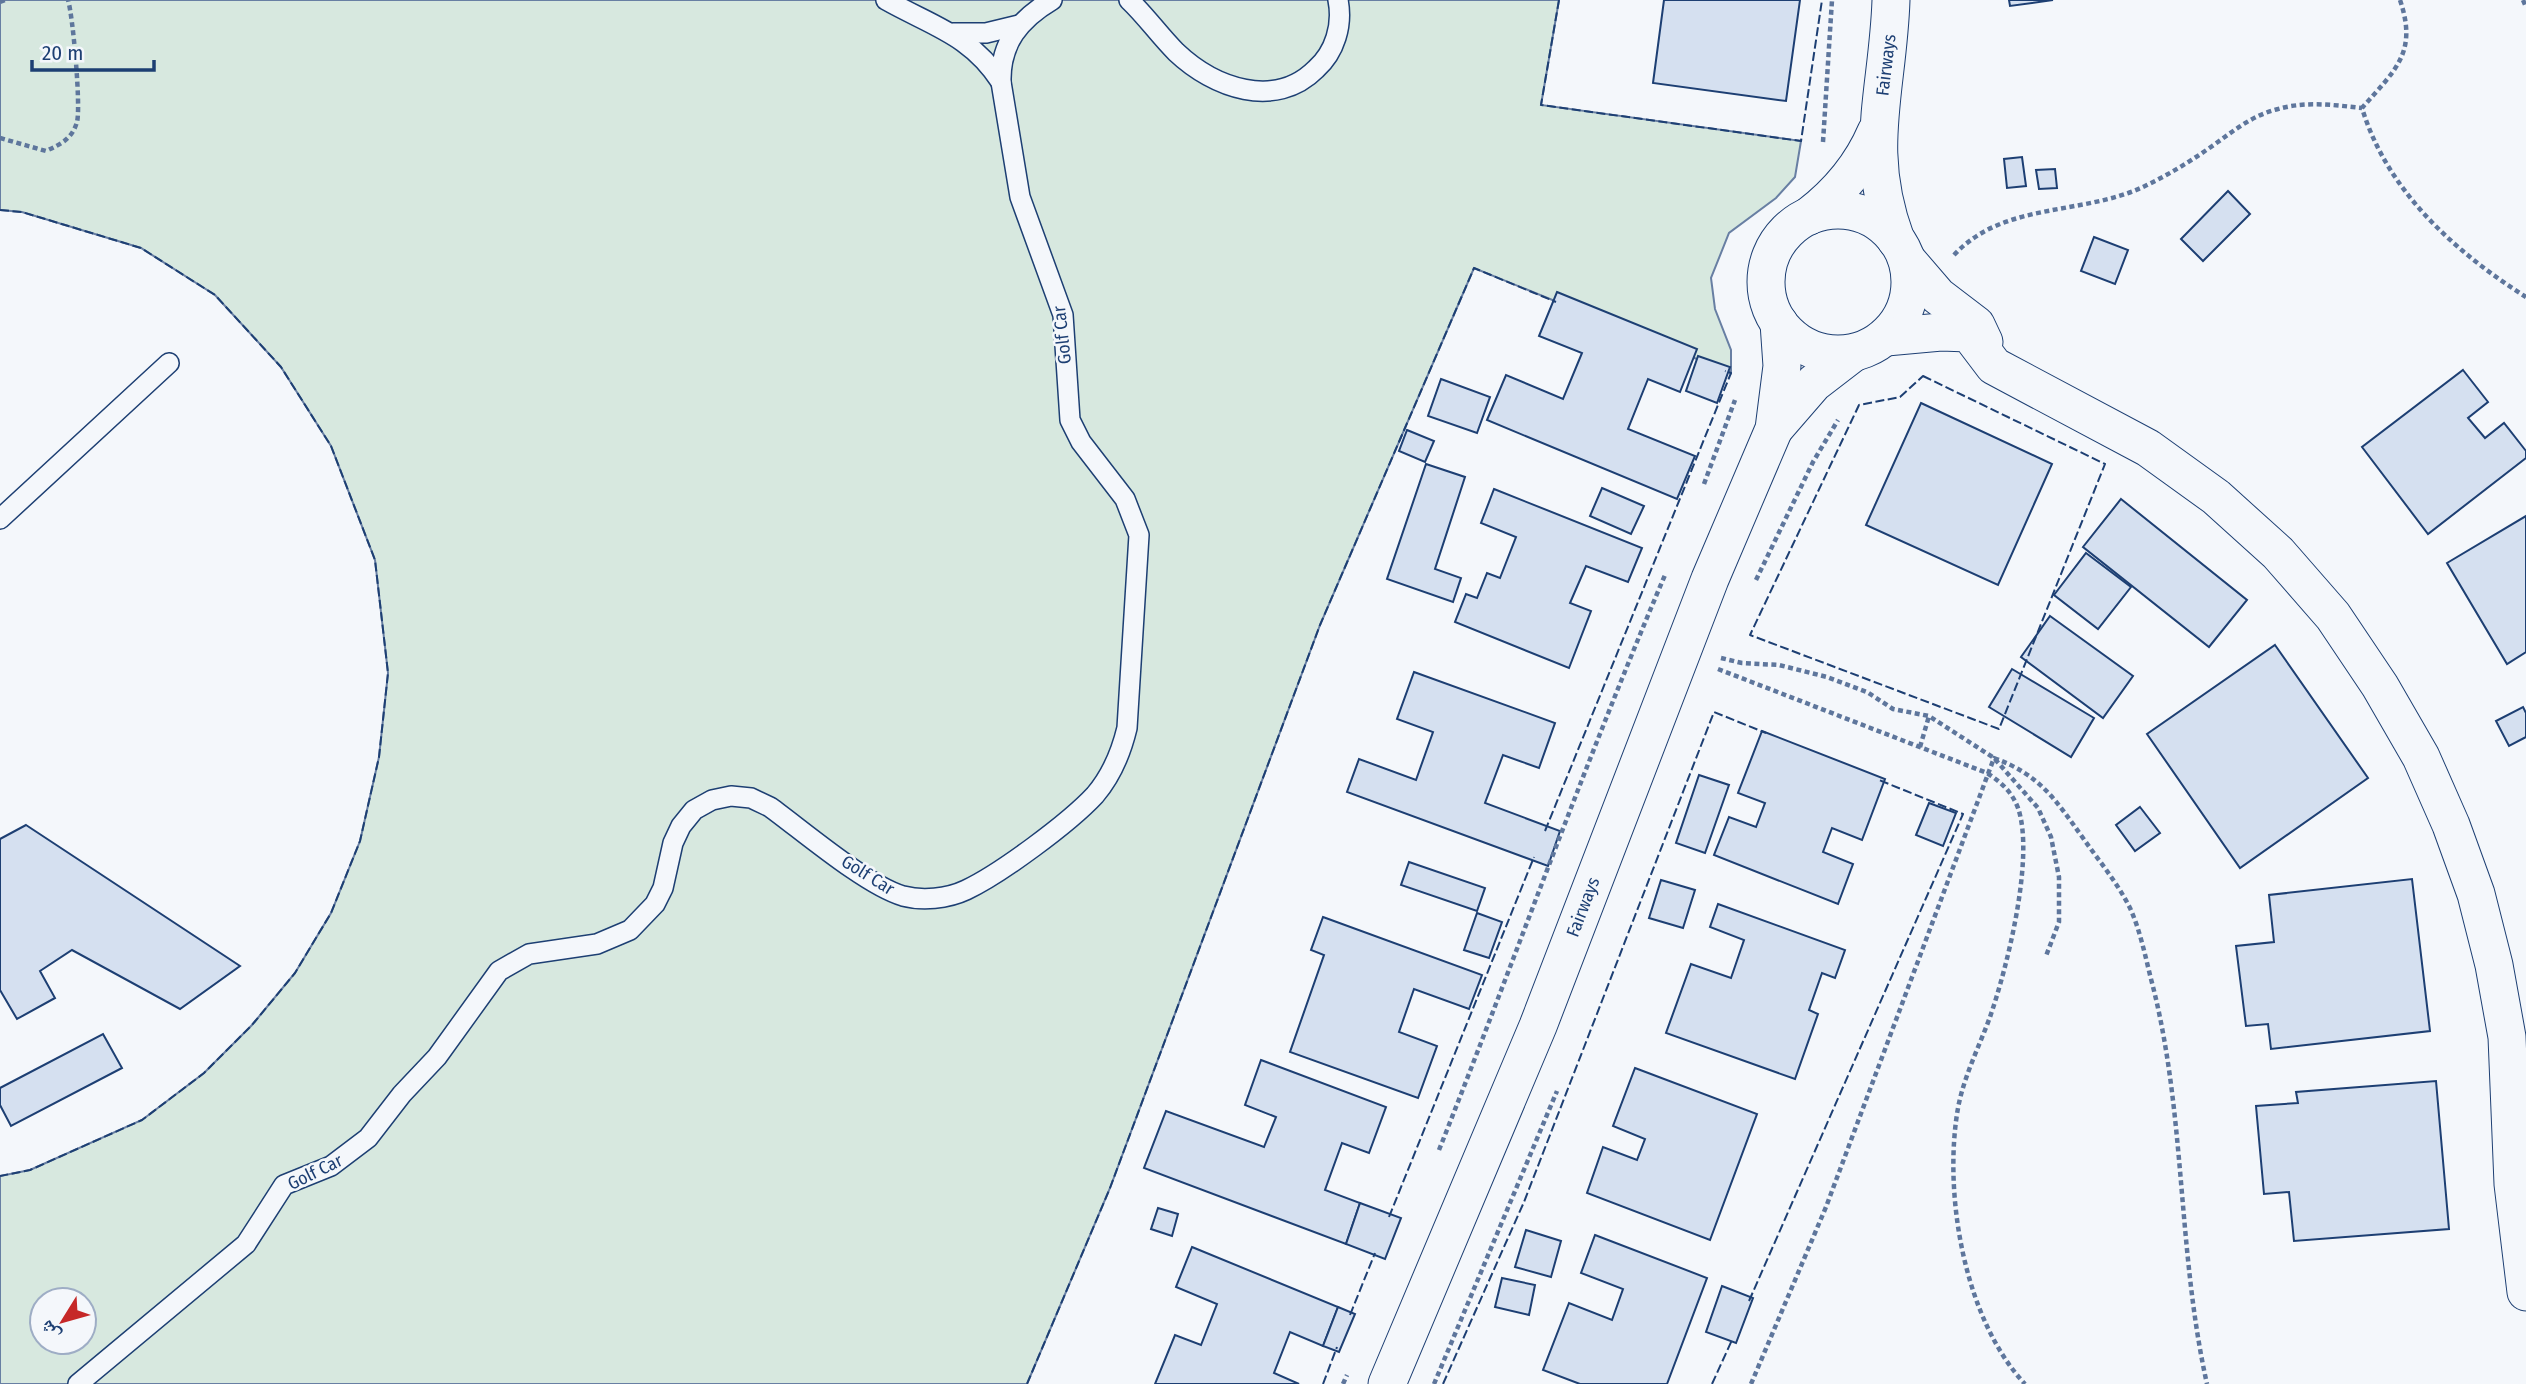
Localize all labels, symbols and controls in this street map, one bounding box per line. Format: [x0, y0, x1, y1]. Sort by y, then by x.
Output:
scale bar [32, 28, 154, 72]
street label: Fairways [1871, 33, 1901, 97]
text: 20 m [42, 40, 83, 66]
street label: Golf Car [1048, 304, 1076, 365]
street label: Golf Car [837, 850, 899, 900]
street label: Fairways [1562, 874, 1605, 940]
street label: Golf Car [284, 1149, 347, 1195]
north arrow [28, 1286, 98, 1356]
text: ش [35, 1316, 65, 1346]

